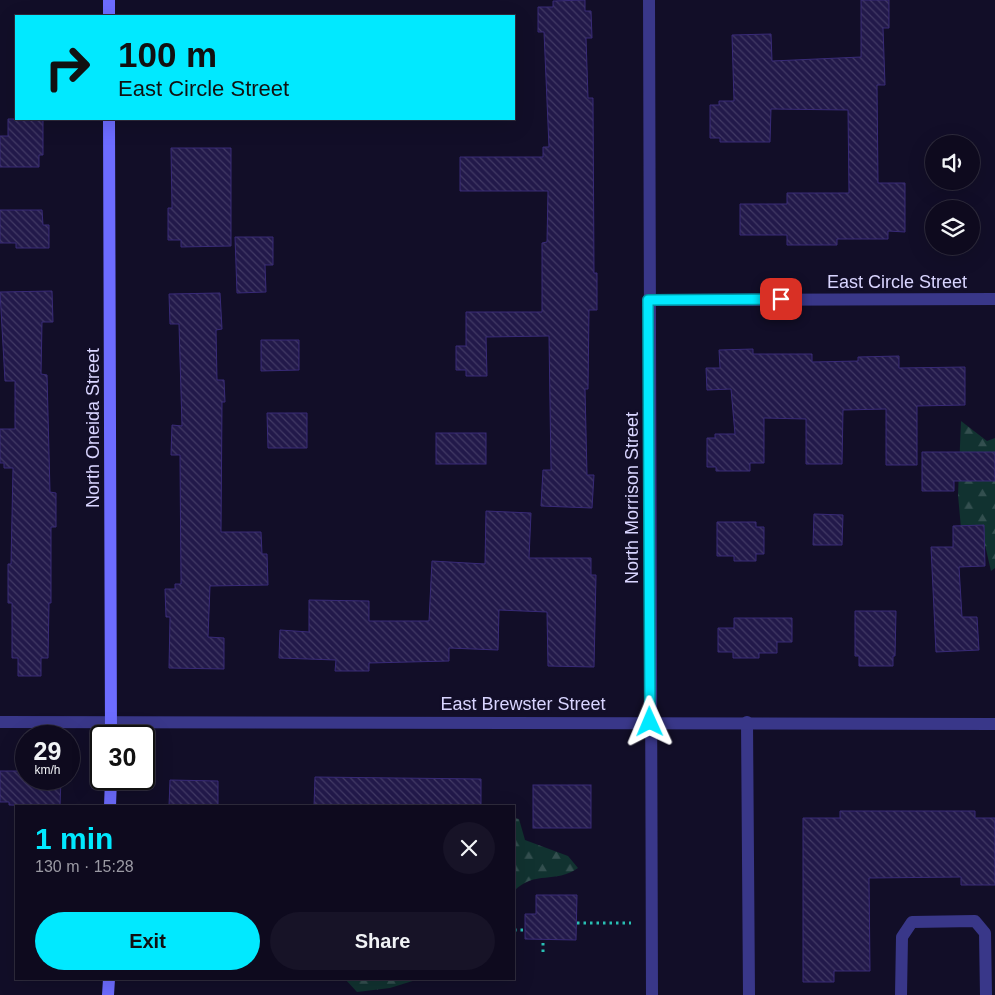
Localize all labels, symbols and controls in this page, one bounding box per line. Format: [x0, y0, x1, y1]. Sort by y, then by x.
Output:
icon: right [35, 35, 100, 100]
text: 100 m [118, 35, 217, 74]
text: East Circle Street [118, 76, 289, 101]
map controls [925, 135, 980, 255]
button: sound [925, 135, 980, 190]
button: layers [925, 200, 980, 255]
street label: East Circle Street [827, 272, 967, 292]
pin [760, 278, 802, 320]
icon: arrive [767, 285, 795, 313]
street label: North Oneida Street [83, 348, 103, 508]
street label: North Morrison Street [622, 412, 642, 584]
street label: East Brewster Street [440, 694, 606, 714]
position arrow [623, 695, 675, 747]
speed limit sign: 30 [90, 725, 155, 790]
text: 29 [34, 737, 61, 765]
text: km/h [34, 763, 61, 777]
text: 1 min [35, 822, 113, 855]
button: close [443, 822, 495, 874]
text: 130 m · 15:28 [35, 858, 134, 875]
button: Exit [35, 912, 260, 970]
button: Share [270, 912, 495, 970]

